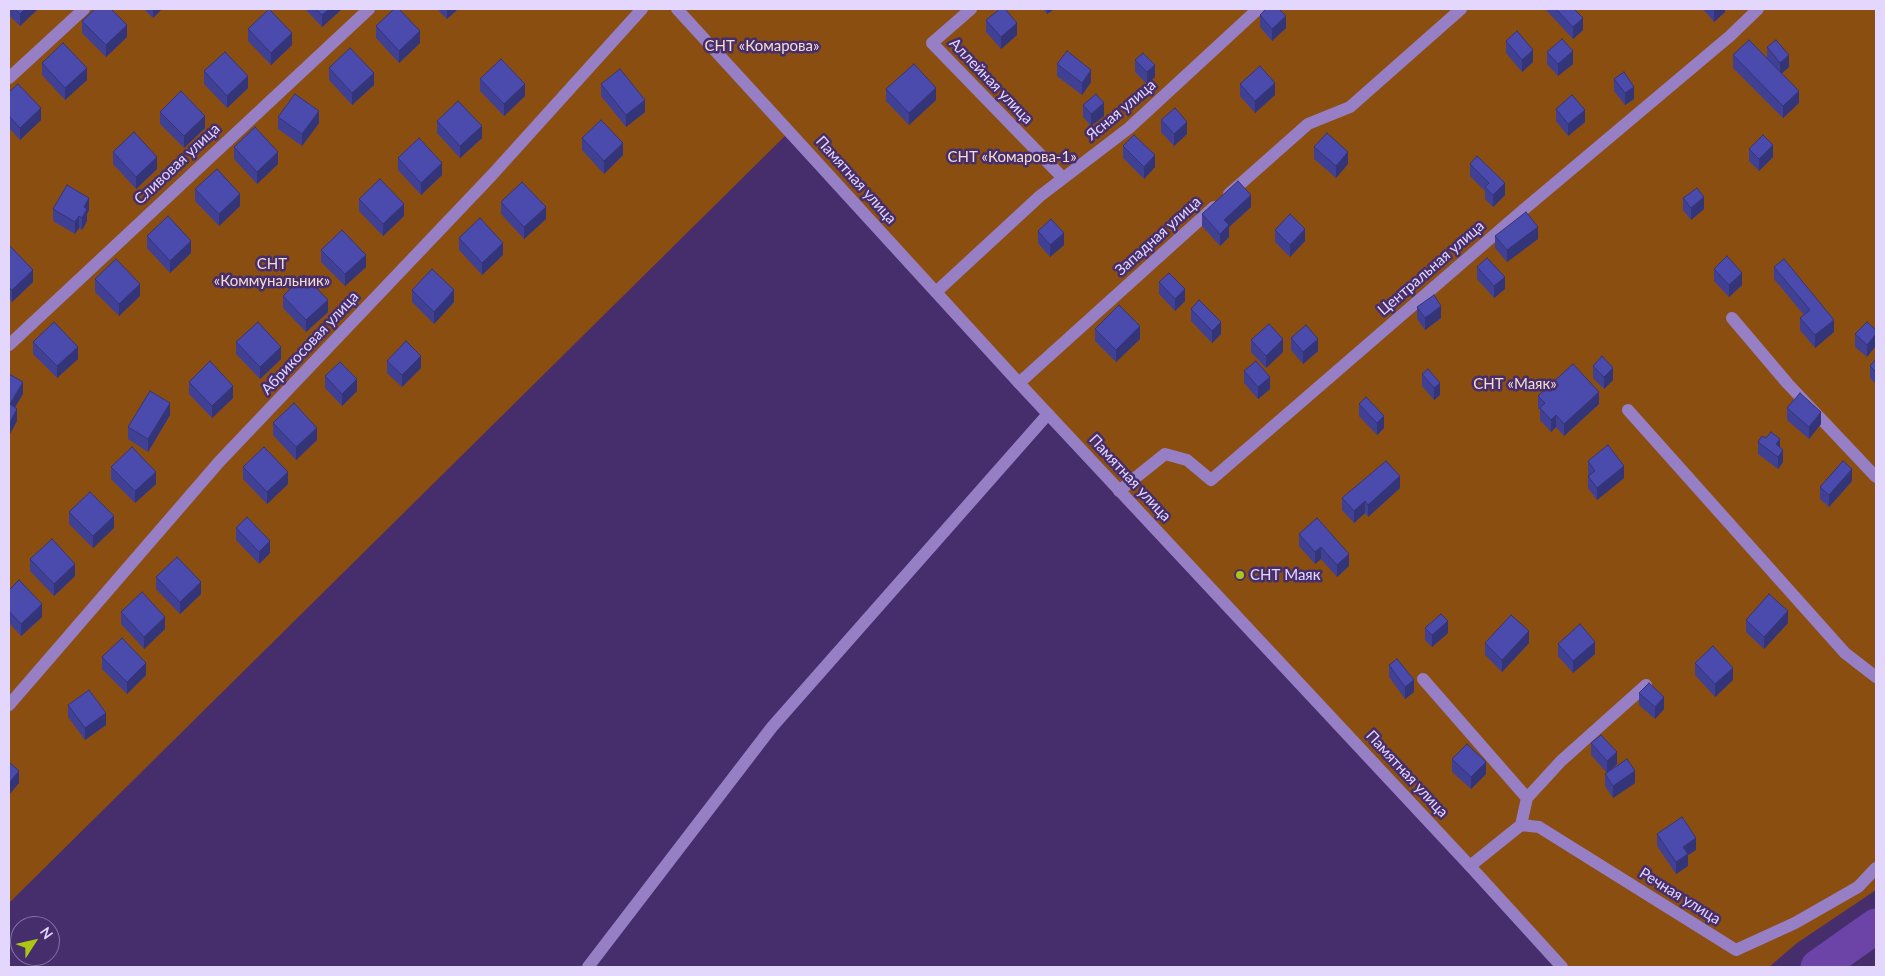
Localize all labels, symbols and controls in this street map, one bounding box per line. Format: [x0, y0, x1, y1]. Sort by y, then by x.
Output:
street label: Аллейная улица [945, 34, 1037, 128]
park label: СНТ «Комарова» [705, 37, 819, 55]
street label: Ясная улица [1083, 76, 1159, 144]
street label: Сливовая улица [130, 120, 224, 208]
street label: Памятная улица [812, 132, 900, 228]
park label: СНТ «Комарова-1» [947, 148, 1077, 166]
street label: Западная улица [1111, 193, 1205, 279]
street label: Центральная улица [1374, 217, 1488, 319]
park label: СНТ «Коммунальник» [214, 255, 330, 290]
street label: Абрикосовая улица [258, 288, 362, 398]
park label: СНТ «Маяк» [1473, 375, 1557, 393]
street label: Памятная улица [1085, 431, 1175, 525]
place label: СНТ Маяк [1250, 566, 1320, 584]
marker: СНТ Маяк [1234, 569, 1246, 581]
street label: Памятная улица [1362, 727, 1452, 821]
street label: Речная улица [1636, 864, 1724, 928]
north arrow [10, 916, 60, 966]
text: N [37, 923, 57, 942]

